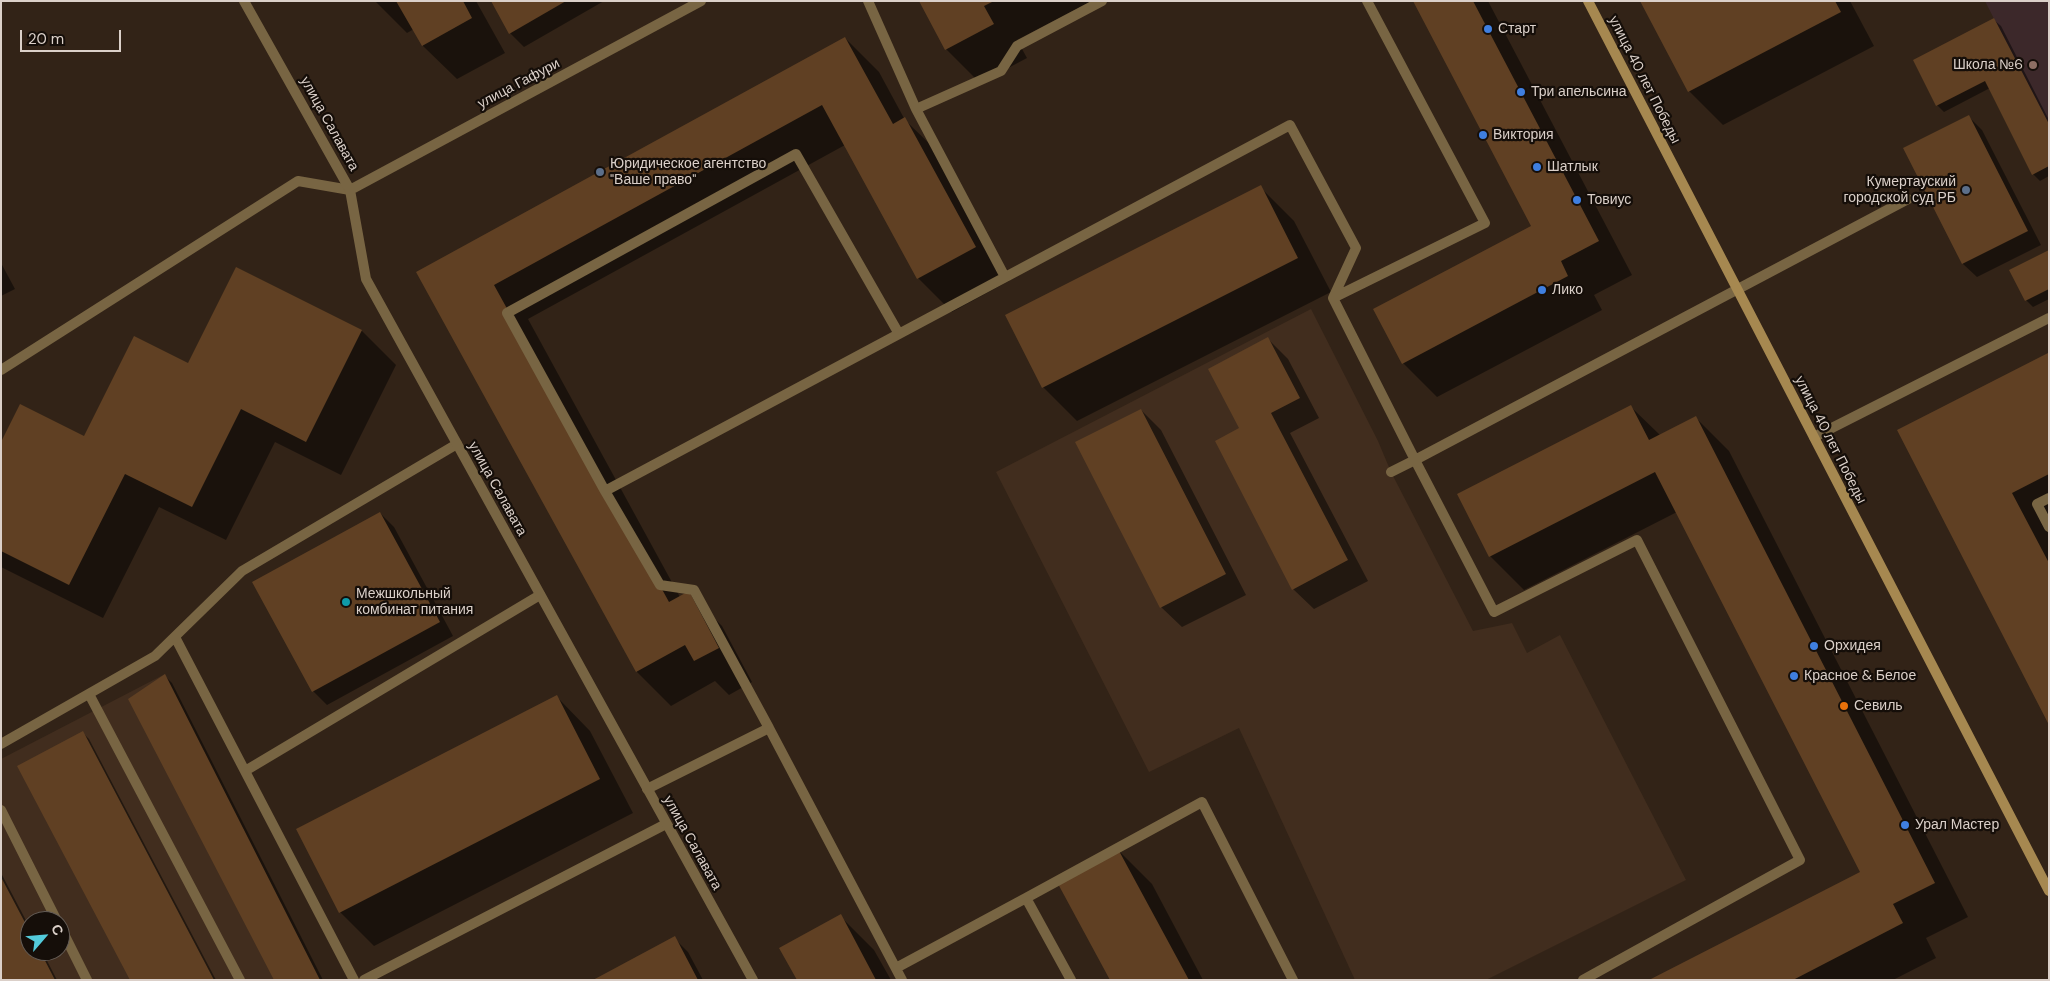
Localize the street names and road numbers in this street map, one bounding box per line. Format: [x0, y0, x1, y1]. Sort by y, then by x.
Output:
street label: улица 40 лет Победы [1604, 13, 1684, 147]
street label: улица Гафури [475, 55, 563, 113]
street label: улица Салавата [296, 74, 362, 174]
street label: улица 40 лет Победы [1790, 373, 1870, 507]
street label: улица Салавата [464, 439, 530, 539]
street label: улица Салавата [659, 793, 725, 893]

